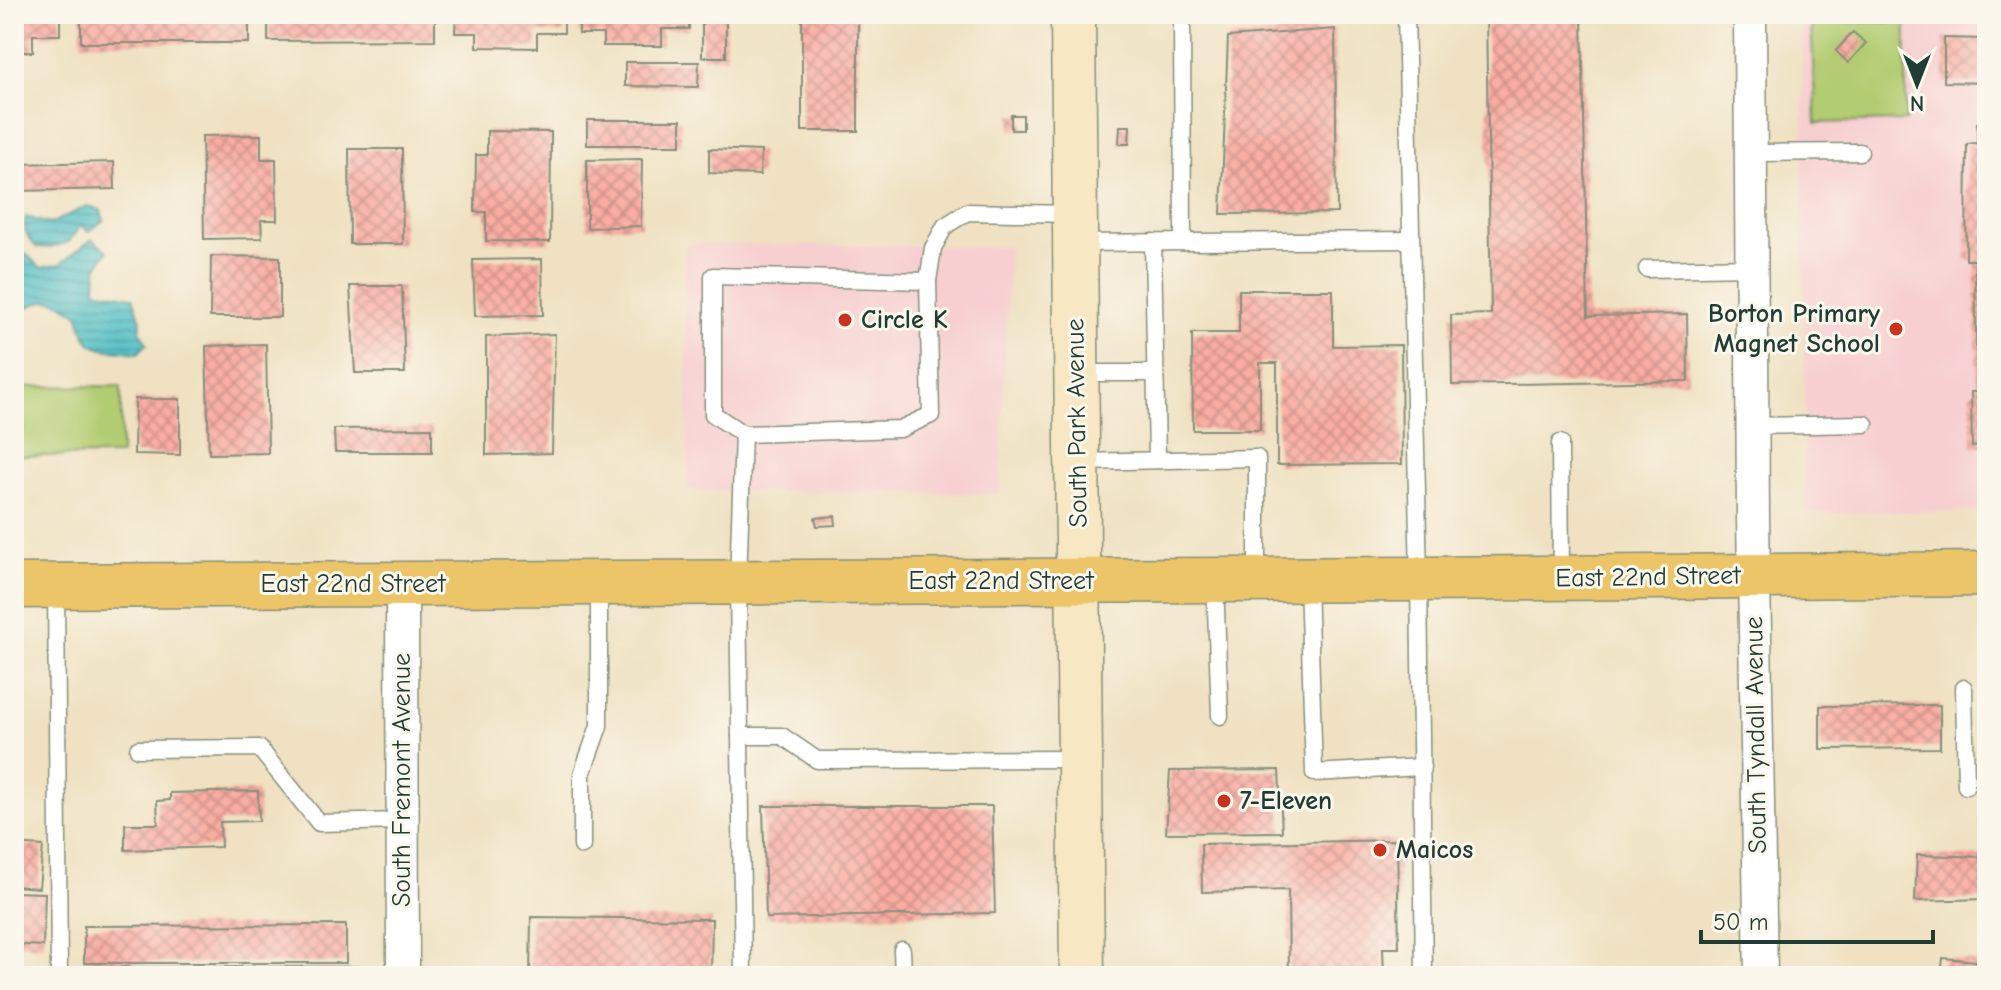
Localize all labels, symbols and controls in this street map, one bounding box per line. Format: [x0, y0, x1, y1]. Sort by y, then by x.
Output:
north arrow [1877, 44, 1957, 124]
text: N [1910, 90, 1924, 116]
place label: Borton Primary Magnet School [1708, 299, 1880, 359]
place label: Circle K [861, 305, 948, 335]
marker: Circle K [836, 311, 854, 329]
street label: South Park Avenue [1060, 318, 1094, 528]
marker: Borton Primary Magnet School [1887, 320, 1905, 338]
street label: East 22nd Street [1555, 560, 1742, 594]
street label: East 22nd Street [908, 566, 1095, 596]
street label: East 22nd Street [260, 569, 447, 599]
street label: South Tyndall Avenue [1739, 616, 1773, 854]
street label: South Fremont Avenue [387, 653, 417, 907]
place label: 7-Eleven [1240, 786, 1332, 816]
marker: 7-Eleven [1215, 792, 1233, 810]
place label: Maicos [1396, 835, 1473, 865]
marker: Maicos [1371, 841, 1389, 859]
scale bar [1701, 894, 1933, 944]
text: 50 m [1713, 908, 1769, 936]

